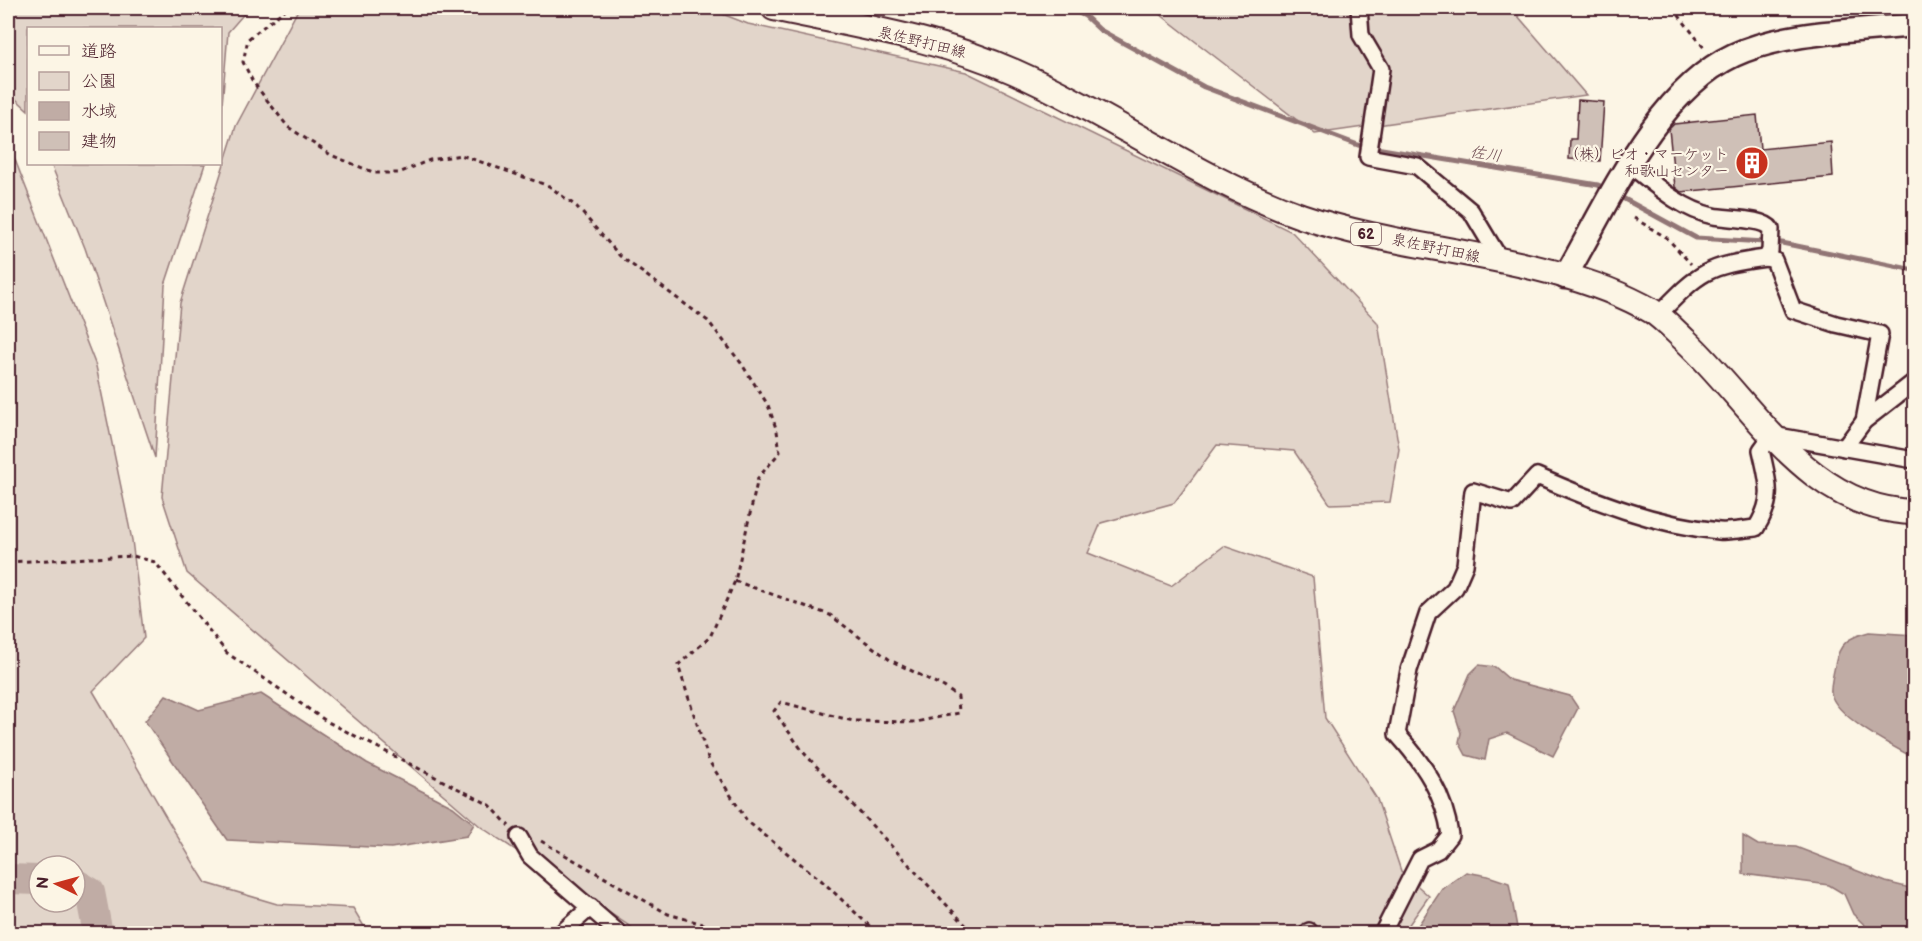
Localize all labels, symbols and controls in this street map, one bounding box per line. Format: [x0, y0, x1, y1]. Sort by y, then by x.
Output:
street label: 泉佐野打田線 [876, 22, 968, 63]
legend [27, 27, 222, 165]
text: 道路 [81, 41, 117, 62]
text: 公園 [81, 71, 117, 92]
text: 水域 [81, 101, 117, 122]
text: 建物 [81, 131, 117, 152]
water label: 佐川 [1468, 143, 1503, 166]
place label: （株）ビオ・マーケット 和歌山センター [1564, 145, 1729, 181]
building icon: （株）ビオ・マーケット 和歌山センター [1734, 145, 1770, 181]
road number: 62 [1351, 223, 1381, 245]
street label: 泉佐野打田線 [1390, 230, 1482, 267]
north arrow [27, 854, 87, 914]
text: N [34, 876, 54, 890]

